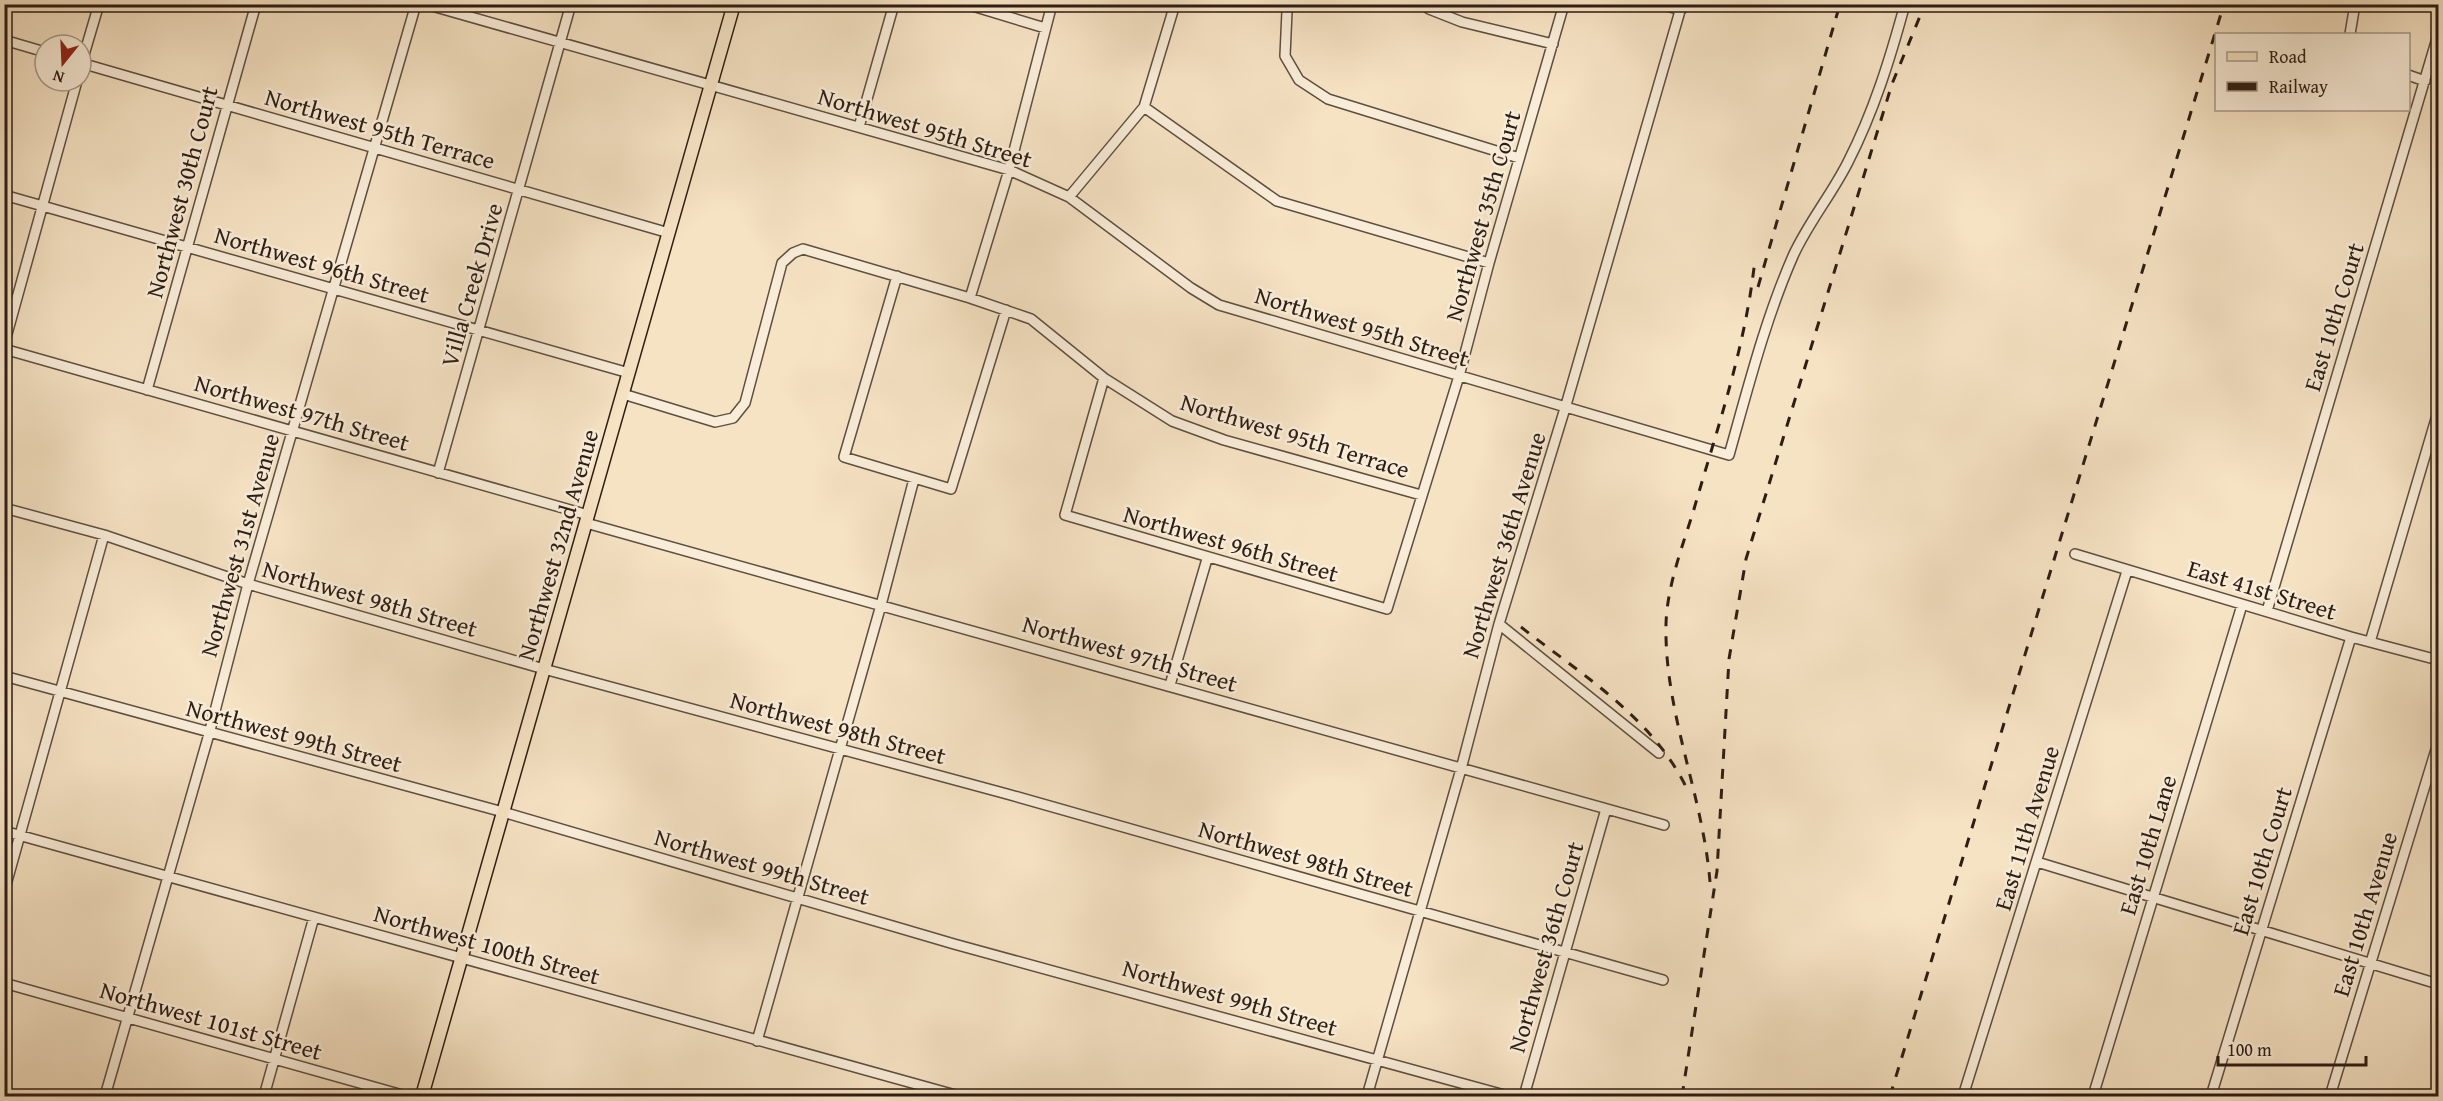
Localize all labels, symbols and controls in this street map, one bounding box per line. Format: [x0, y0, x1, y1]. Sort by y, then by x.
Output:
north arrow [33, 33, 93, 93]
legend [2215, 33, 2410, 111]
text: Road [2269, 43, 2307, 70]
text: N [49, 64, 67, 90]
text: Railway [2269, 73, 2328, 100]
street label: Northwest 95th Street [814, 78, 1037, 177]
street label: Northwest 95th Terrace [261, 79, 499, 178]
street label: Northwest 30th Court [136, 82, 227, 302]
street label: Northwest 35th Court [1436, 106, 1530, 325]
street label: Villa Creek Drive [431, 199, 512, 371]
street label: Northwest 96th Street [211, 217, 434, 312]
street label: East 10th Court [2294, 238, 2373, 395]
street label: Northwest 95th Street [1251, 277, 1474, 376]
street label: Northwest 97th Street [191, 365, 414, 460]
street label: Northwest 95th Terrace [1176, 384, 1414, 487]
street label: Northwest 32nd Avenue [508, 425, 607, 665]
street label: Northwest 36th Avenue [1452, 427, 1555, 662]
street label: Northwest 31st Avenue [191, 429, 288, 661]
street label: Northwest 96th Street [1120, 496, 1343, 591]
street label: East 41st Street [2183, 550, 2341, 629]
street label: Northwest 98th Street [259, 551, 482, 646]
street label: Northwest 97th Street [1019, 606, 1242, 701]
street label: Northwest 98th Street [726, 682, 950, 773]
street label: Northwest 99th Street [182, 690, 406, 781]
street label: East 11th Avenue [1985, 741, 2068, 915]
street label: East 10th Lane [2110, 770, 2185, 919]
street label: East 10th Court [2222, 782, 2301, 939]
street label: Northwest 98th Street [1195, 811, 1418, 906]
street label: Northwest 99th Street [651, 819, 874, 914]
street label: East 10th Avenue [2323, 827, 2406, 1001]
street label: Northwest 36th Court [1499, 837, 1593, 1056]
street label: Northwest 100th Street [370, 896, 605, 994]
street label: Northwest 99th Street [1119, 950, 1342, 1045]
street label: Northwest 101st Street [96, 972, 327, 1069]
scale bar [2218, 1029, 2366, 1067]
text: 100 m [2227, 1036, 2272, 1063]

